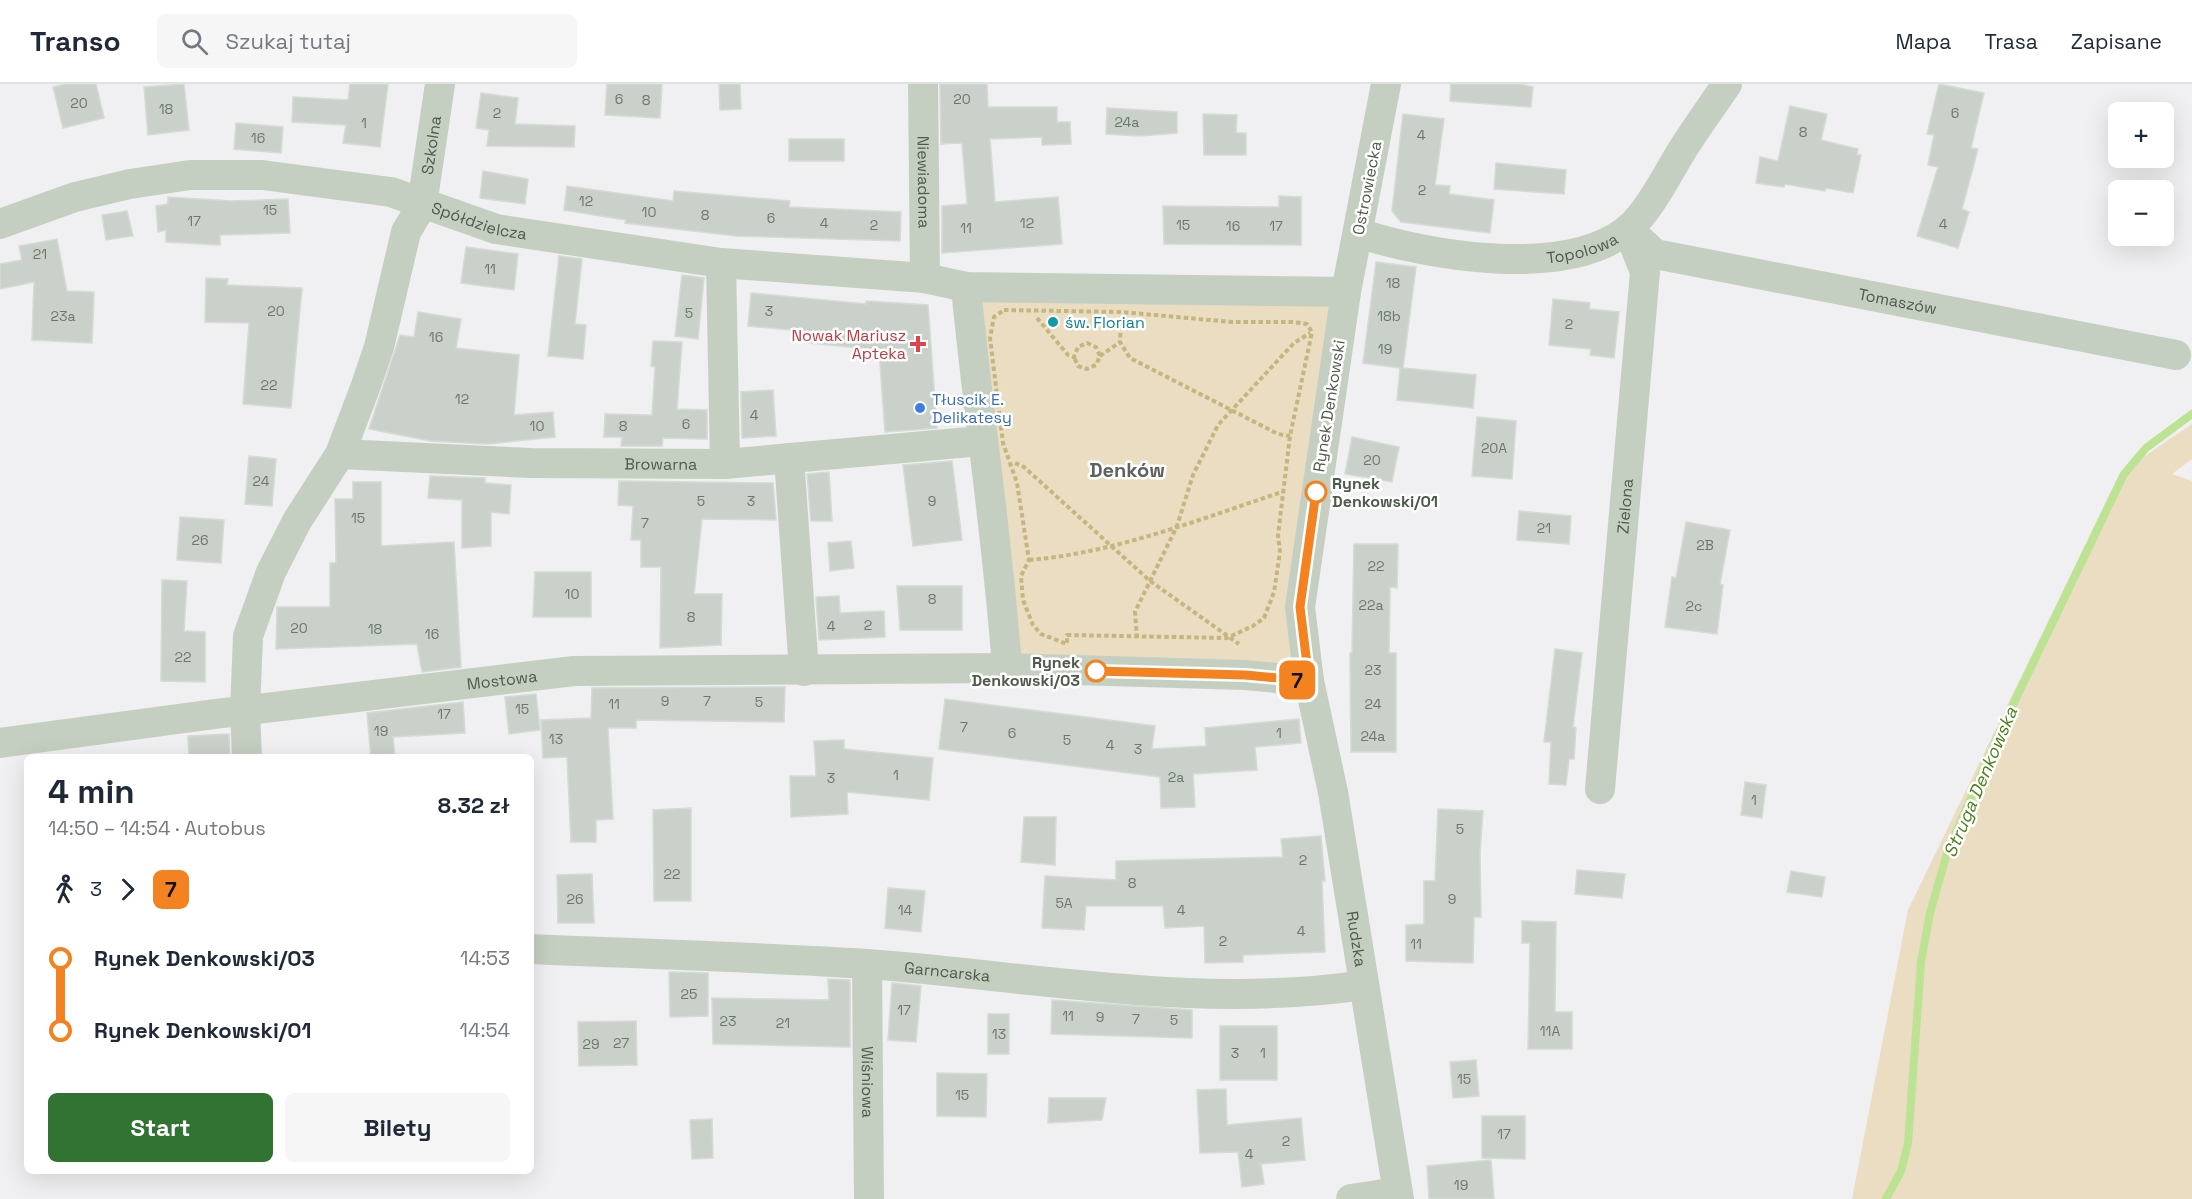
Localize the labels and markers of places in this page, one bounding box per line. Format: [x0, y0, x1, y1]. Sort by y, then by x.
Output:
place label: św. Florian [1065, 312, 1145, 333]
marker: św. Florian [1046, 315, 1060, 329]
place label: Nowak Mariusz Apteka [791, 325, 906, 364]
marker: Nowak Mariusz Apteka [911, 337, 925, 351]
place label: Tłuscik E. Delikatesy [932, 389, 1012, 428]
marker: Tłuscik E. Delikatesy [913, 401, 927, 415]
place label: Rynek Denkowski/01 [1332, 473, 1438, 512]
marker: Rynek Denkowski/01 [1305, 481, 1327, 503]
place label: Rynek Denkowski/03 [971, 652, 1080, 691]
marker: Rynek Denkowski/03 [1085, 660, 1107, 682]

